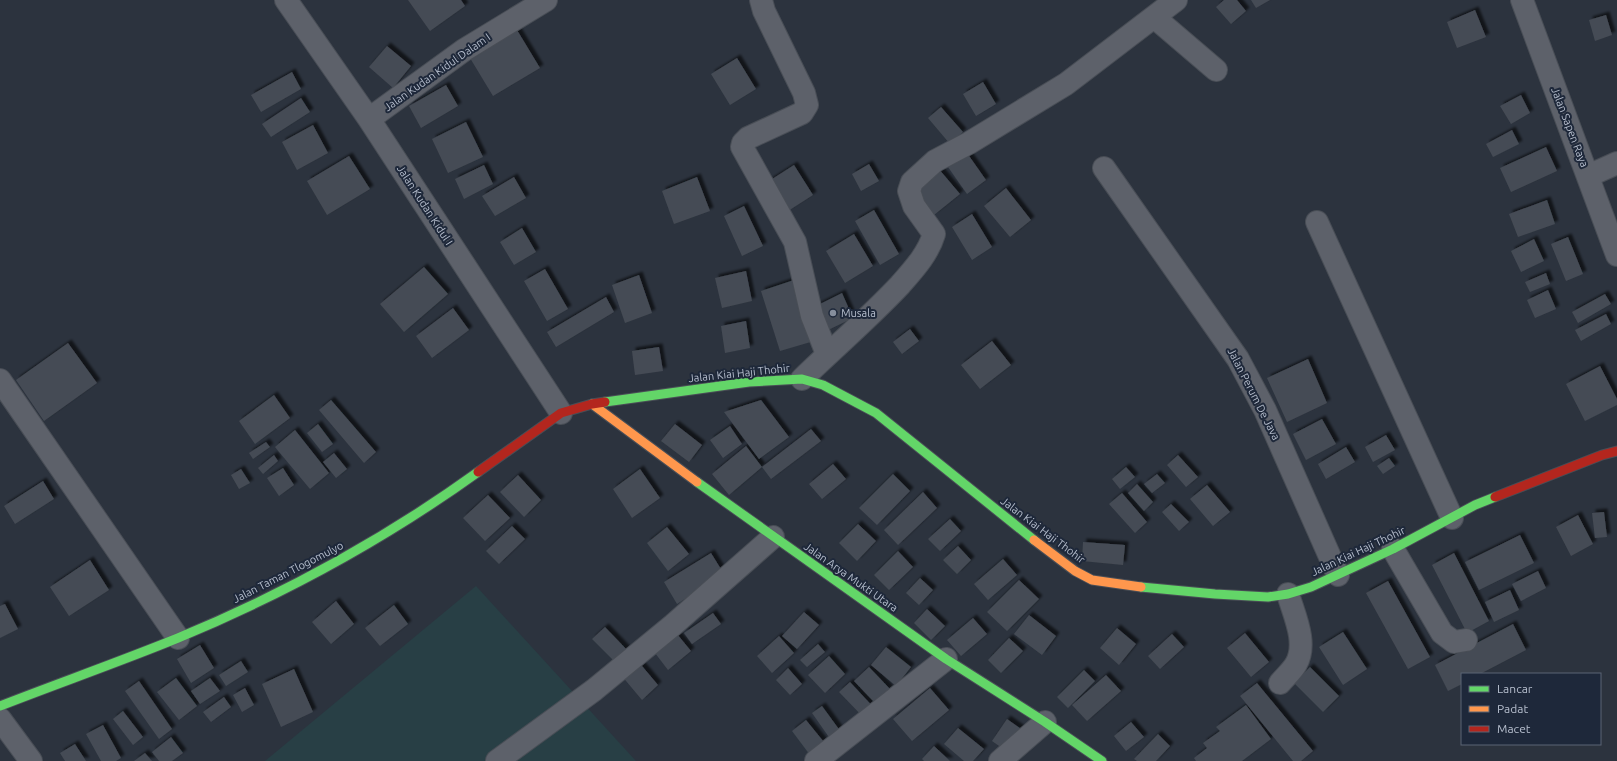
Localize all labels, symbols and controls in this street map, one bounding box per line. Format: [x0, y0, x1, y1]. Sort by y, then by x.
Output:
street label: Jalan Kudan Kidul Dalam I [382, 31, 492, 113]
street label: Jalan Sapen Raya [1549, 85, 1591, 169]
street label: Jalan Kudan Kidul I [395, 163, 455, 247]
place label: Musala [841, 307, 876, 319]
marker: Musala [828, 308, 838, 318]
street label: Jalan Perum De Java [1226, 346, 1282, 442]
street label: Jalan Kiai Haji Thohir [688, 362, 791, 384]
street label: Jalan Kiai Haji Thohir [999, 495, 1088, 566]
street label: Jalan Kiai Haji Thohir [1309, 524, 1408, 578]
street label: Jalan Taman Tlogomulyo [231, 539, 345, 605]
street label: Jalan Arya Mukti Utara [802, 540, 900, 614]
legend [1461, 673, 1601, 745]
text: Lancar [1497, 682, 1533, 695]
text: Padat [1497, 702, 1528, 715]
text: Macet [1497, 722, 1531, 735]

